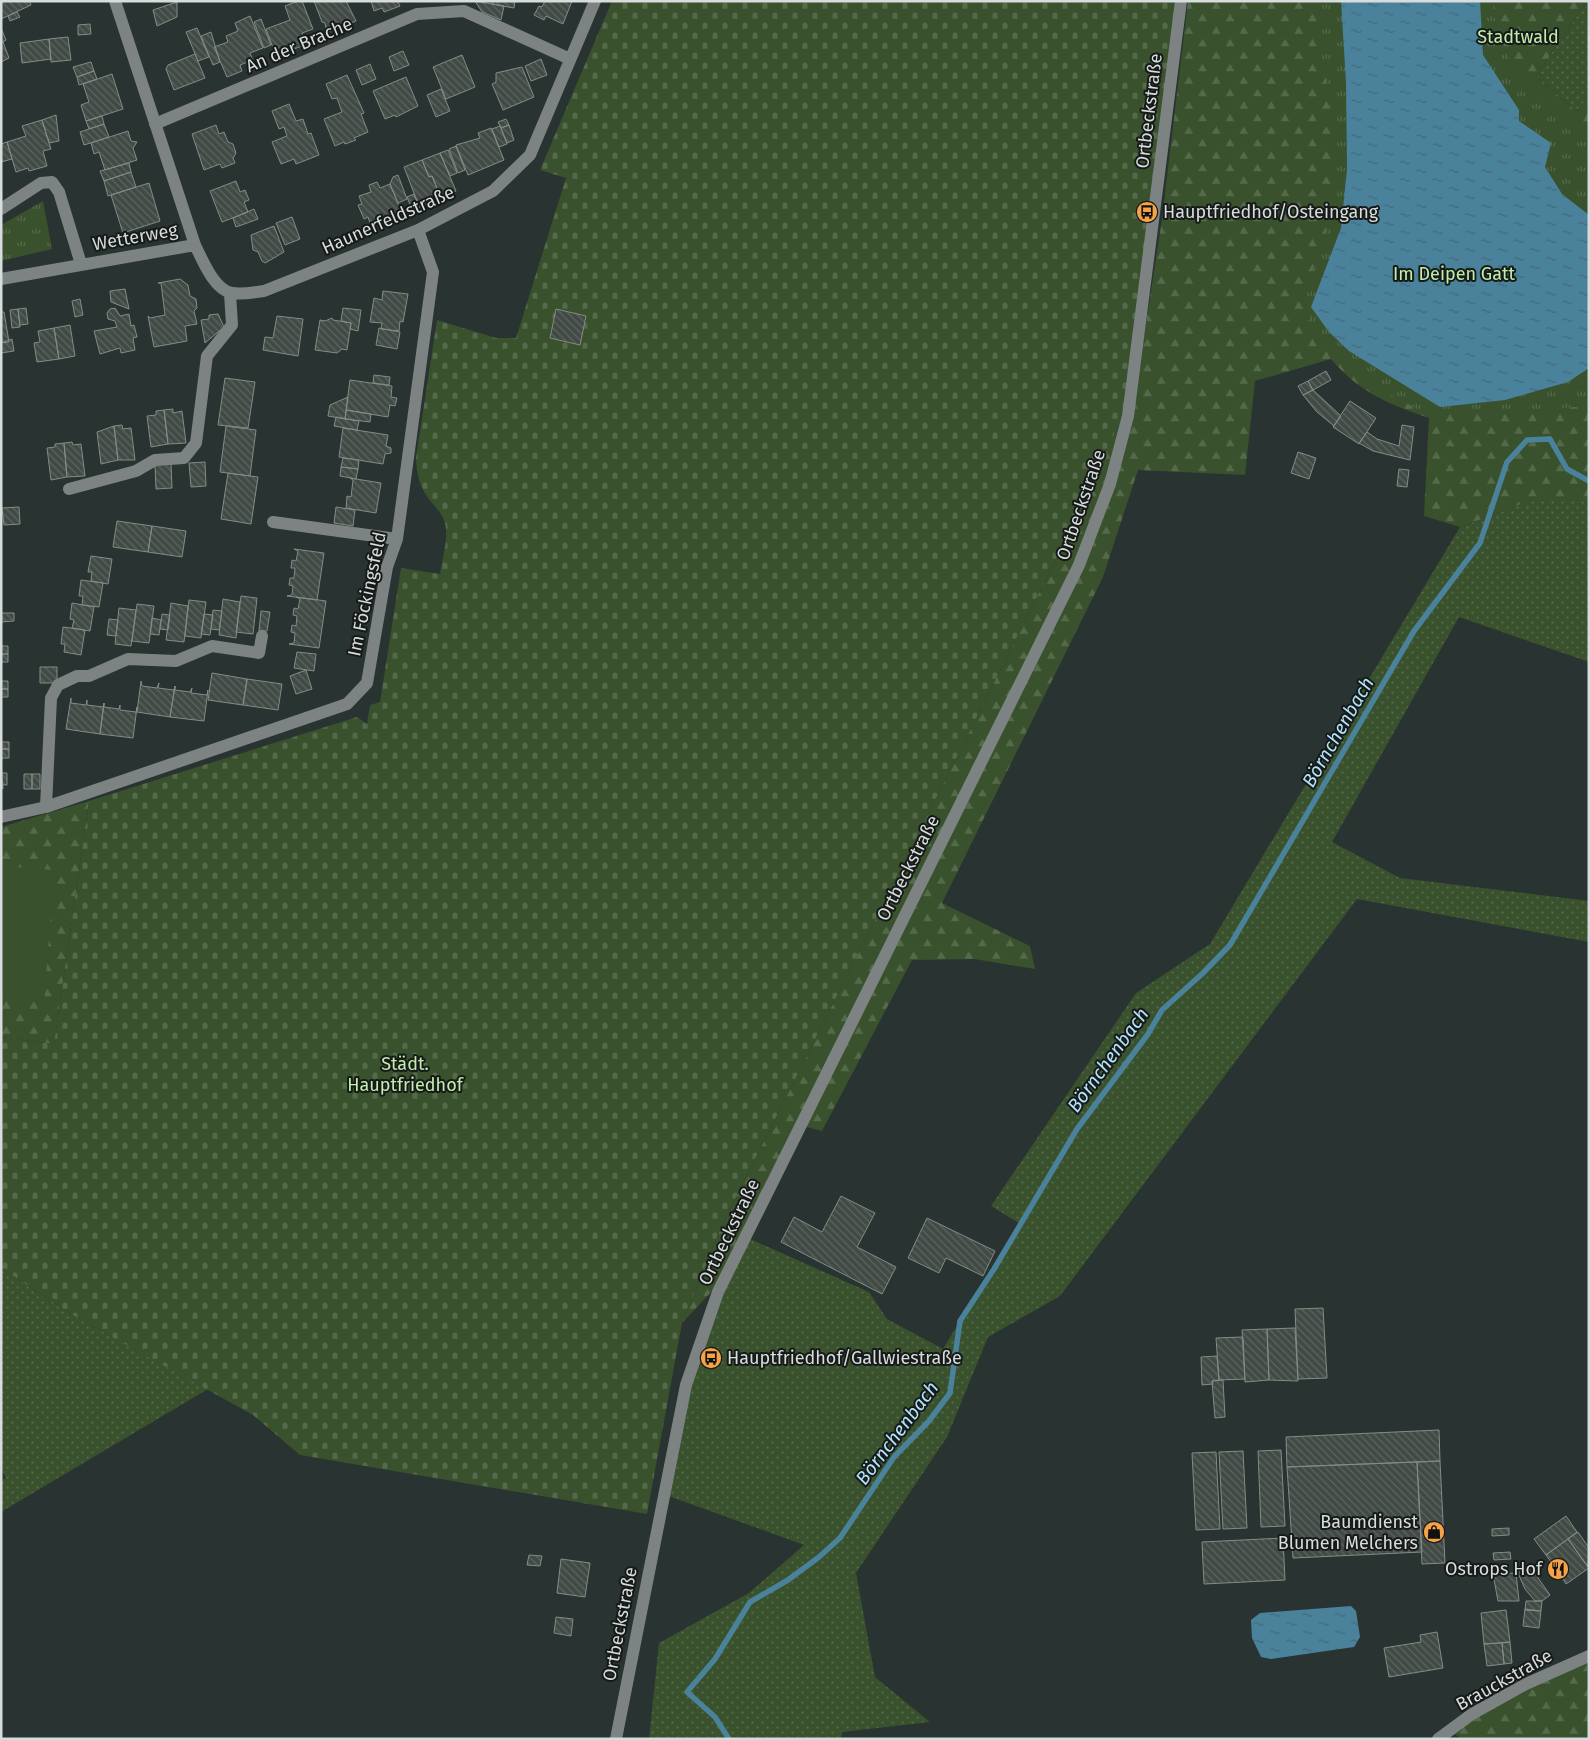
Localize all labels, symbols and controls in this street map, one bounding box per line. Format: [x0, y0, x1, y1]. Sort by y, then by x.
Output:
street label: An der Brache [242, 13, 356, 77]
park label: Stadtwald [1477, 26, 1559, 48]
street label: Ortbeckstraße [1131, 52, 1167, 170]
street label: Haunerfeldstraße [318, 181, 458, 259]
bus stop icon: Hauptfriedhof/Osteingang [1135, 200, 1159, 224]
place label: Hauptfriedhof/Osteingang [1163, 201, 1379, 223]
street label: Wetterweg [91, 219, 180, 255]
park label: Im Deipen Gatt [1393, 263, 1515, 285]
street label: Ortbeckstraße [1052, 447, 1110, 563]
street label: Im Föckingsfeld [343, 530, 391, 658]
water label: Börnchenbach [1297, 673, 1379, 791]
street label: Ortbeckstraße [872, 811, 944, 925]
water label: Börnchenbach [1062, 1003, 1154, 1117]
park label: Städt. Hauptfriedhof [347, 1053, 465, 1096]
street label: Ortbeckstraße [694, 1175, 764, 1289]
bus stop icon: Hauptfriedhof/Gallwiestraße [699, 1346, 723, 1370]
place label: Hauptfriedhof/Gallwiestraße [727, 1347, 962, 1369]
water label: Börnchenbach [851, 1377, 943, 1489]
place label: Baumdienst Blumen Melchers [1278, 1511, 1418, 1554]
shop icon: Baumdienst Blumen Melchers [1422, 1520, 1446, 1544]
restaurant icon: Ostrops Hof [1546, 1557, 1570, 1581]
place label: Ostrops Hof [1445, 1558, 1544, 1580]
street label: Ortbeckstraße [598, 1565, 642, 1683]
street label: Brauckstraße [1452, 1644, 1556, 1716]

